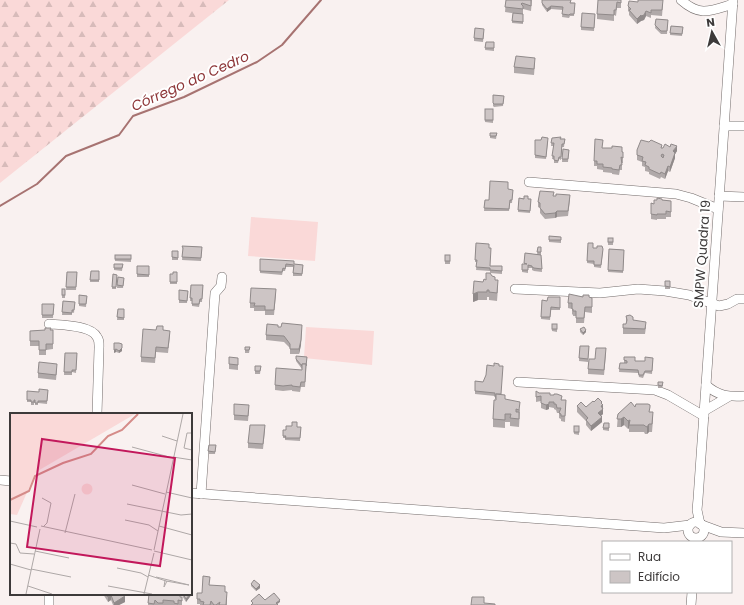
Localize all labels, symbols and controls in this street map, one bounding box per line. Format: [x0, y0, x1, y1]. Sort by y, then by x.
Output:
north arrow [692, 12, 732, 52]
text: N [705, 14, 716, 31]
water label: Córrego do Cedro [128, 46, 252, 116]
street label: SMPW Quadra 19 [689, 199, 715, 309]
inset map [10, 413, 192, 595]
legend [602, 541, 732, 593]
text: Rua [638, 548, 661, 565]
text: Edifício [638, 568, 680, 585]

